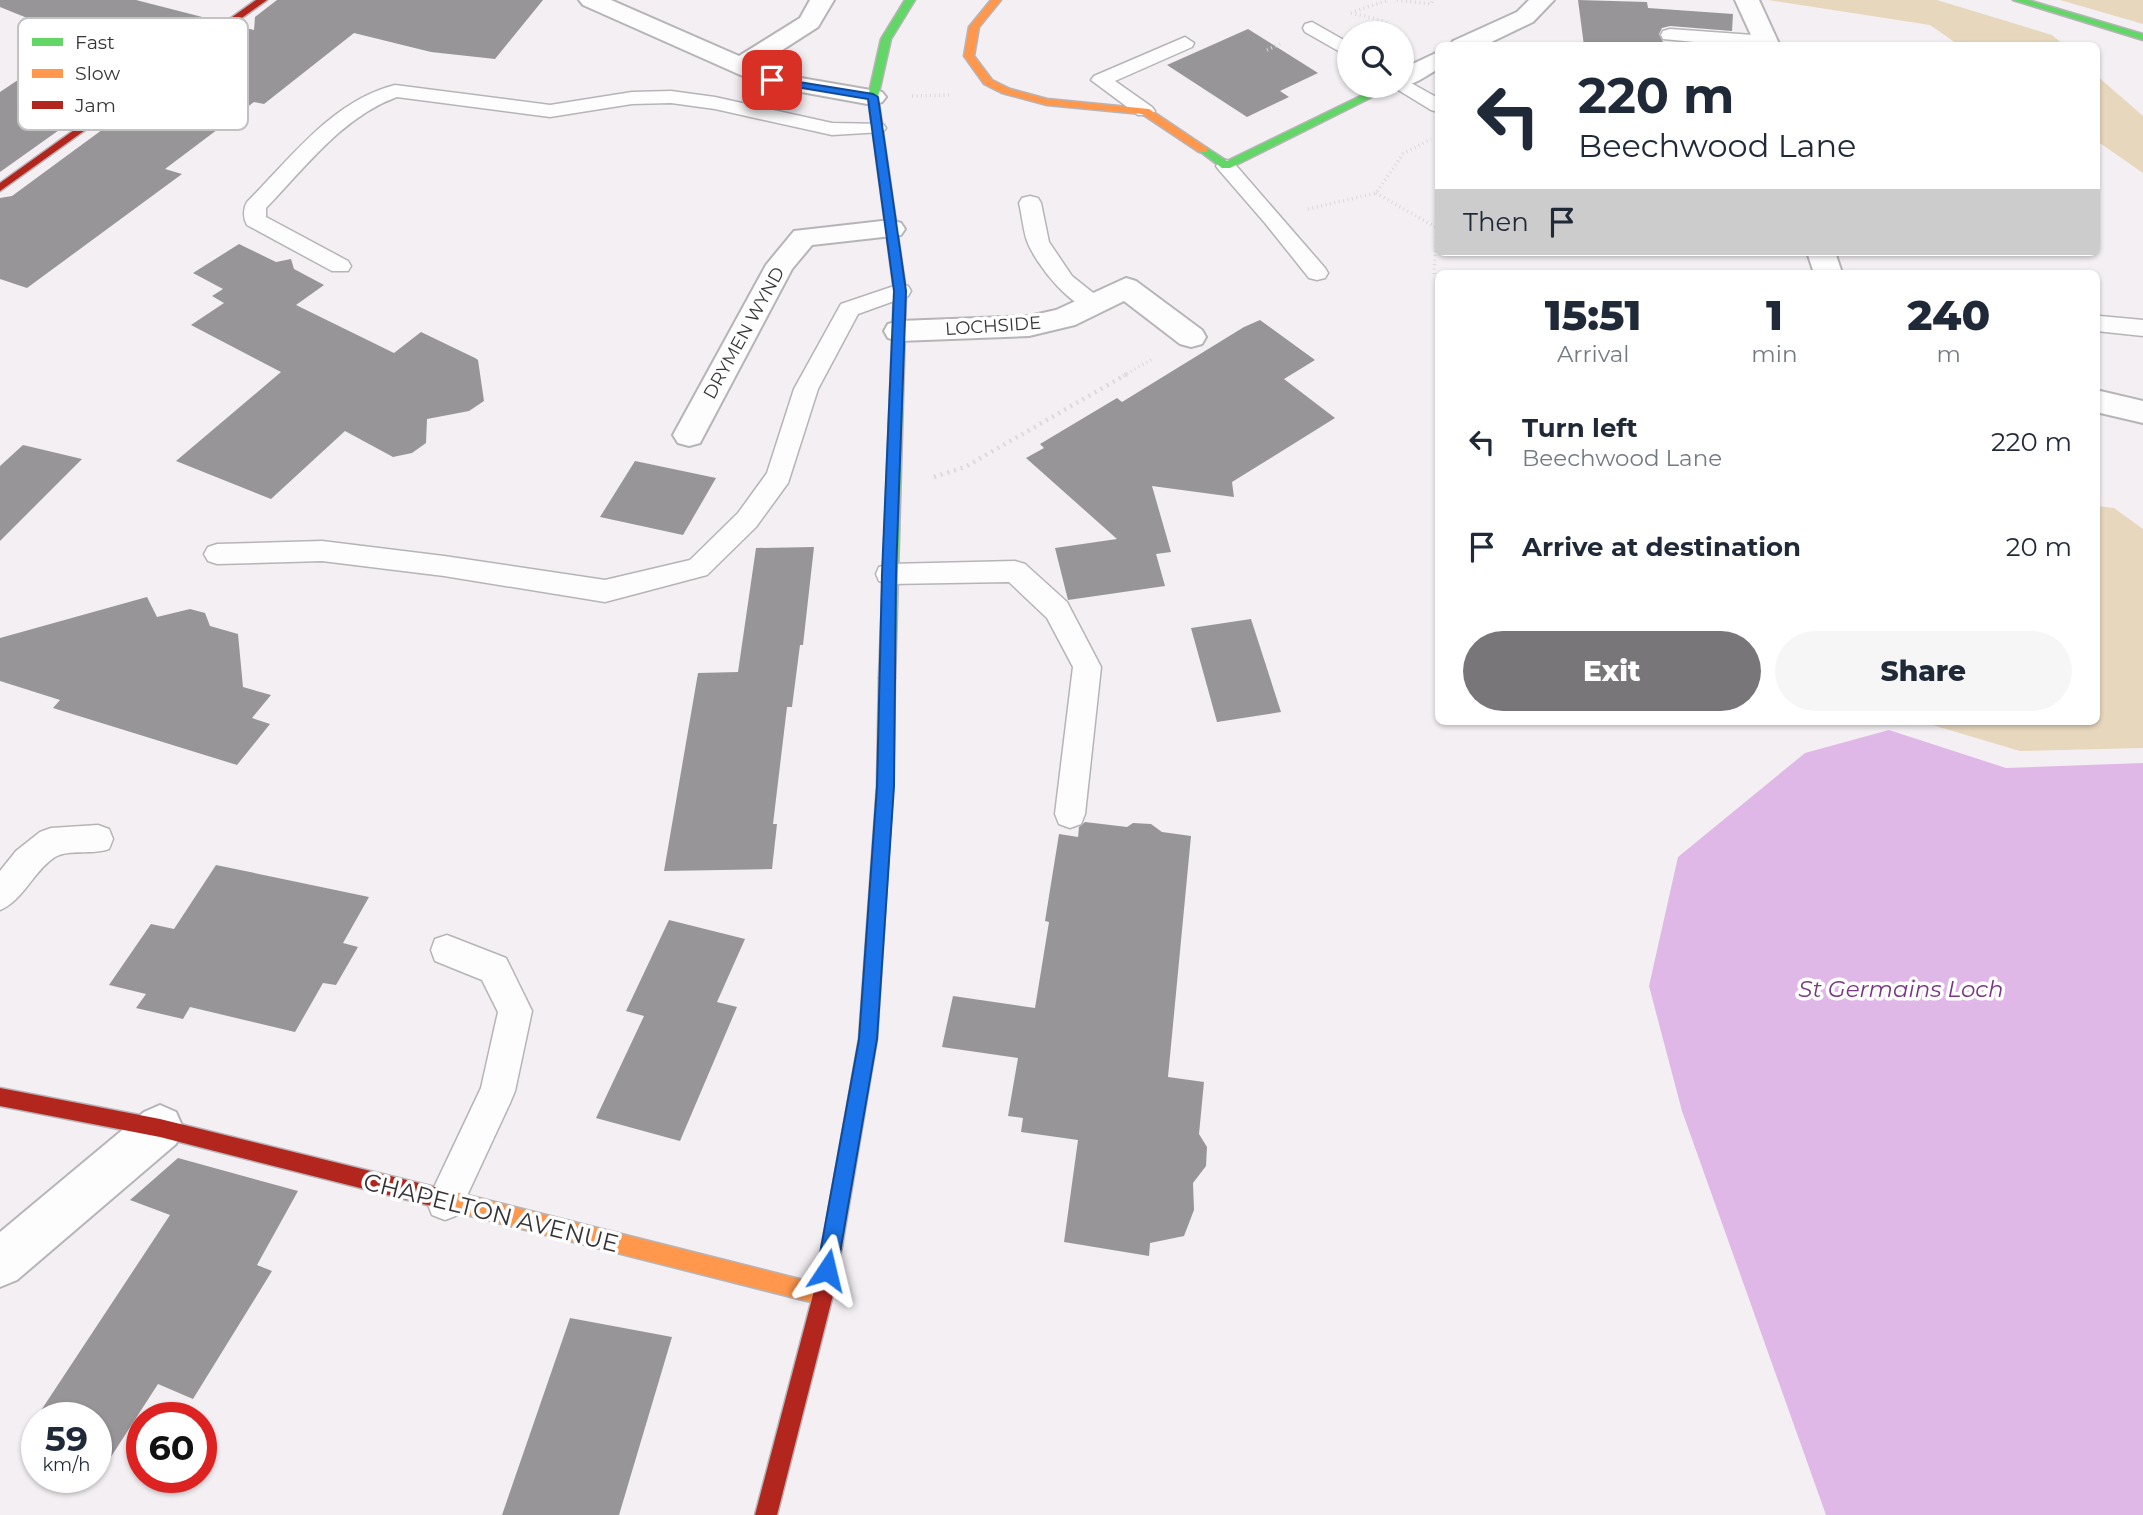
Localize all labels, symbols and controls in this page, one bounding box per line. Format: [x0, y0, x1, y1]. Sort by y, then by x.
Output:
legend [18, 18, 248, 130]
map controls [1337, 21, 1414, 98]
button: search [1337, 21, 1414, 98]
text: Fast [75, 31, 115, 54]
pin [742, 50, 802, 110]
icon: arrive [753, 61, 791, 99]
text: Slow [75, 62, 120, 85]
text: 220 m [1578, 66, 1734, 125]
icon: left [1463, 70, 1554, 161]
text: Jam [74, 94, 116, 117]
text: Beechwood Lane [1578, 126, 1856, 165]
icon: arrive [1543, 203, 1581, 241]
text: Then [1463, 206, 1529, 238]
street label: DRYMEN WYND [699, 263, 789, 403]
text: 15:51 [1545, 289, 1642, 341]
text: 1 [1766, 289, 1783, 341]
text: 240 [1907, 289, 1990, 341]
street label: LOCHSIDE [944, 312, 1042, 340]
text: Arrival [1557, 340, 1629, 368]
text: min [1751, 340, 1797, 368]
text: m [1937, 340, 1961, 368]
text: Turn left [1522, 412, 1638, 444]
icon: left [1463, 423, 1501, 461]
text: 220 m [1991, 426, 2072, 458]
text: Beechwood Lane [1522, 444, 1722, 472]
icon: arrive [1463, 528, 1501, 566]
text: Arrive at destination [1522, 531, 1801, 563]
text: 20 m [2006, 531, 2072, 563]
button: Exit [1463, 631, 1761, 711]
button: Share [1775, 631, 2072, 711]
water label: St Germains Loch [1798, 975, 2004, 1003]
street label: CHAPELTON AVENUE [361, 1167, 622, 1258]
position arrow [790, 1233, 864, 1307]
speed limit sign: 60 [126, 1402, 217, 1493]
text: 59 [45, 1417, 88, 1460]
text: km/h [42, 1454, 91, 1476]

